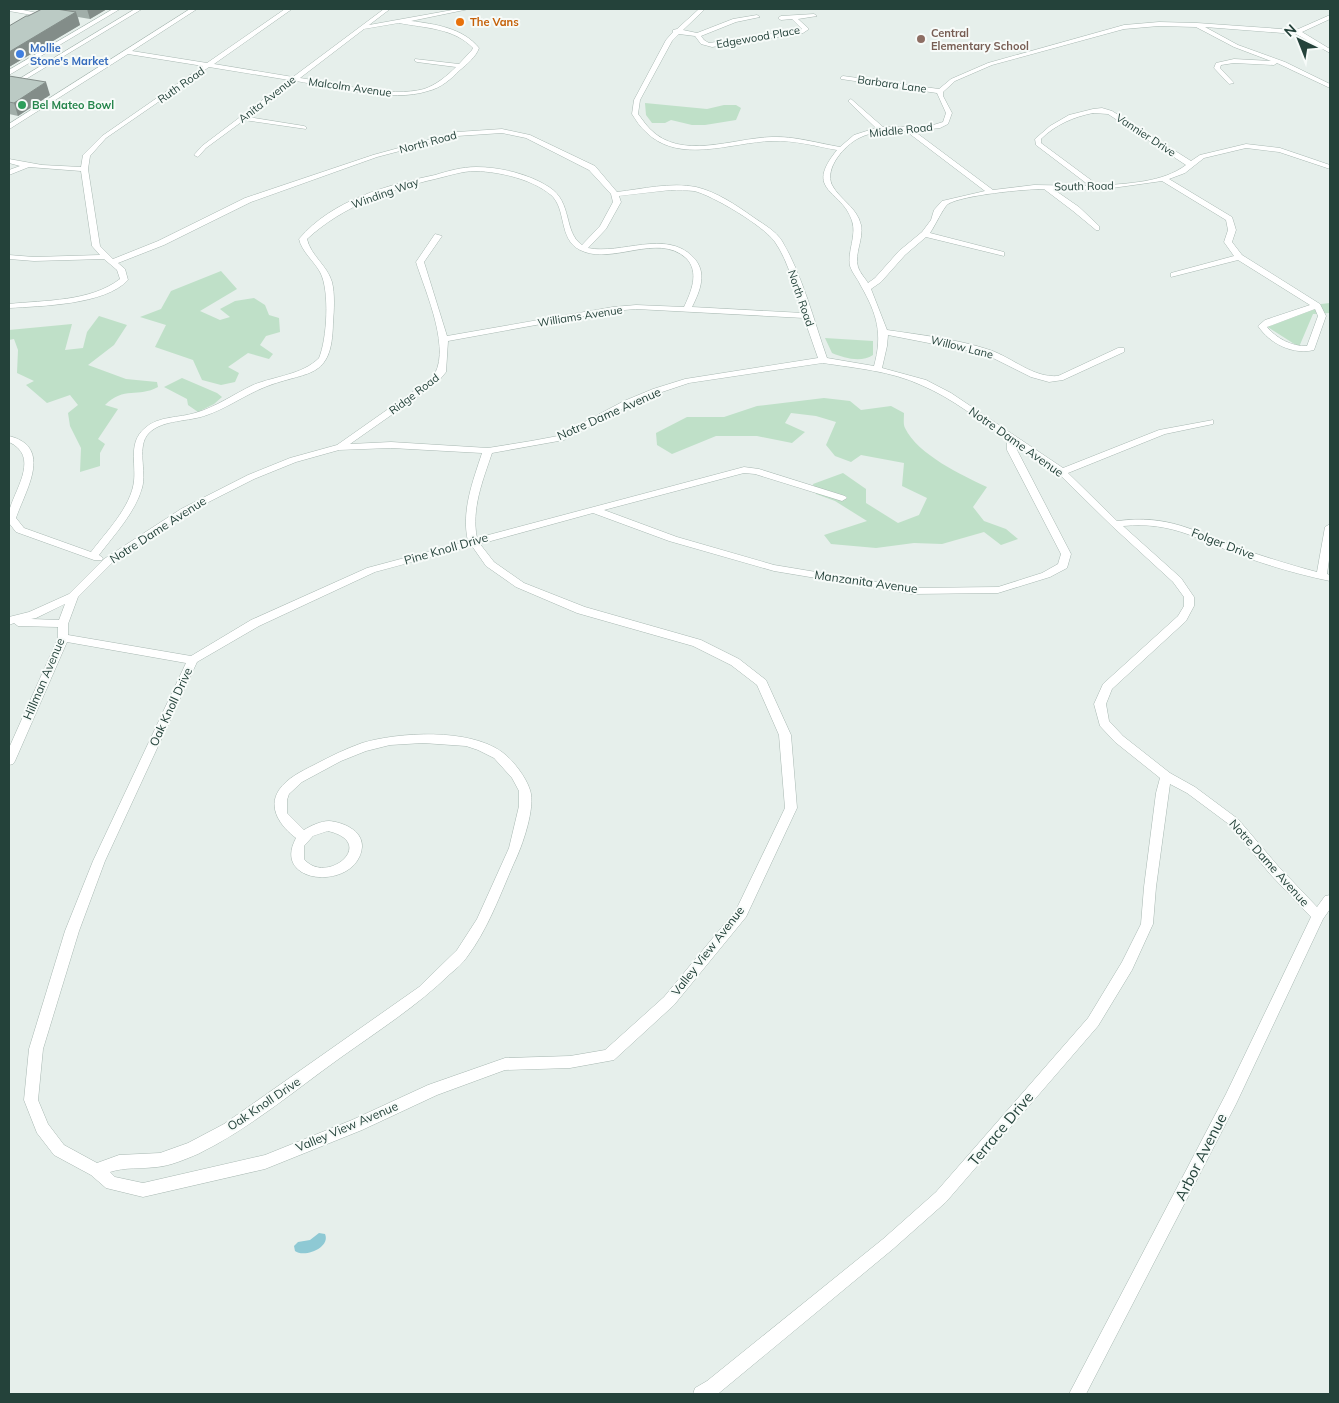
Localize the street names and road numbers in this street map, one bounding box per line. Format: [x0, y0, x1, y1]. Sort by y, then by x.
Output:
street label: Edgewood Place [715, 23, 801, 51]
street label: Ruth Road [155, 64, 207, 106]
street label: Anita Avenue [236, 72, 298, 126]
street label: Barbara Lane [857, 72, 927, 96]
street label: Malcolm Avenue [308, 74, 392, 100]
street label: Vannier Drive [1113, 110, 1179, 160]
street label: Middle Road [869, 120, 933, 140]
street label: North Road [398, 128, 458, 156]
street label: Winding Way [350, 174, 421, 212]
street label: South Road [1054, 178, 1114, 194]
street label: North Road [785, 268, 817, 328]
street label: Williams Avenue [537, 302, 623, 330]
street label: Willow Lane [929, 332, 995, 362]
street label: Ridge Road [386, 371, 442, 417]
street label: Notre Dame Avenue [555, 384, 663, 443]
street label: Notre Dame Avenue [966, 403, 1066, 480]
street label: Notre Dame Avenue [107, 493, 209, 566]
street label: Folger Drive [1189, 525, 1257, 562]
street label: Pine Knoll Drive [402, 529, 490, 568]
street label: Manzanita Avenue [813, 567, 919, 596]
street label: Hillman Avenue [20, 636, 68, 722]
street label: Oak Knoll Drive [146, 665, 195, 749]
street label: Notre Dame Avenue [1226, 816, 1312, 909]
street label: Valley View Avenue [668, 903, 747, 998]
street label: Oak Knoll Drive [224, 1074, 303, 1134]
street label: Terrace Drive [964, 1088, 1037, 1170]
street label: Valley View Avenue [293, 1098, 400, 1155]
street label: Arbor Avenue [1170, 1110, 1231, 1204]

